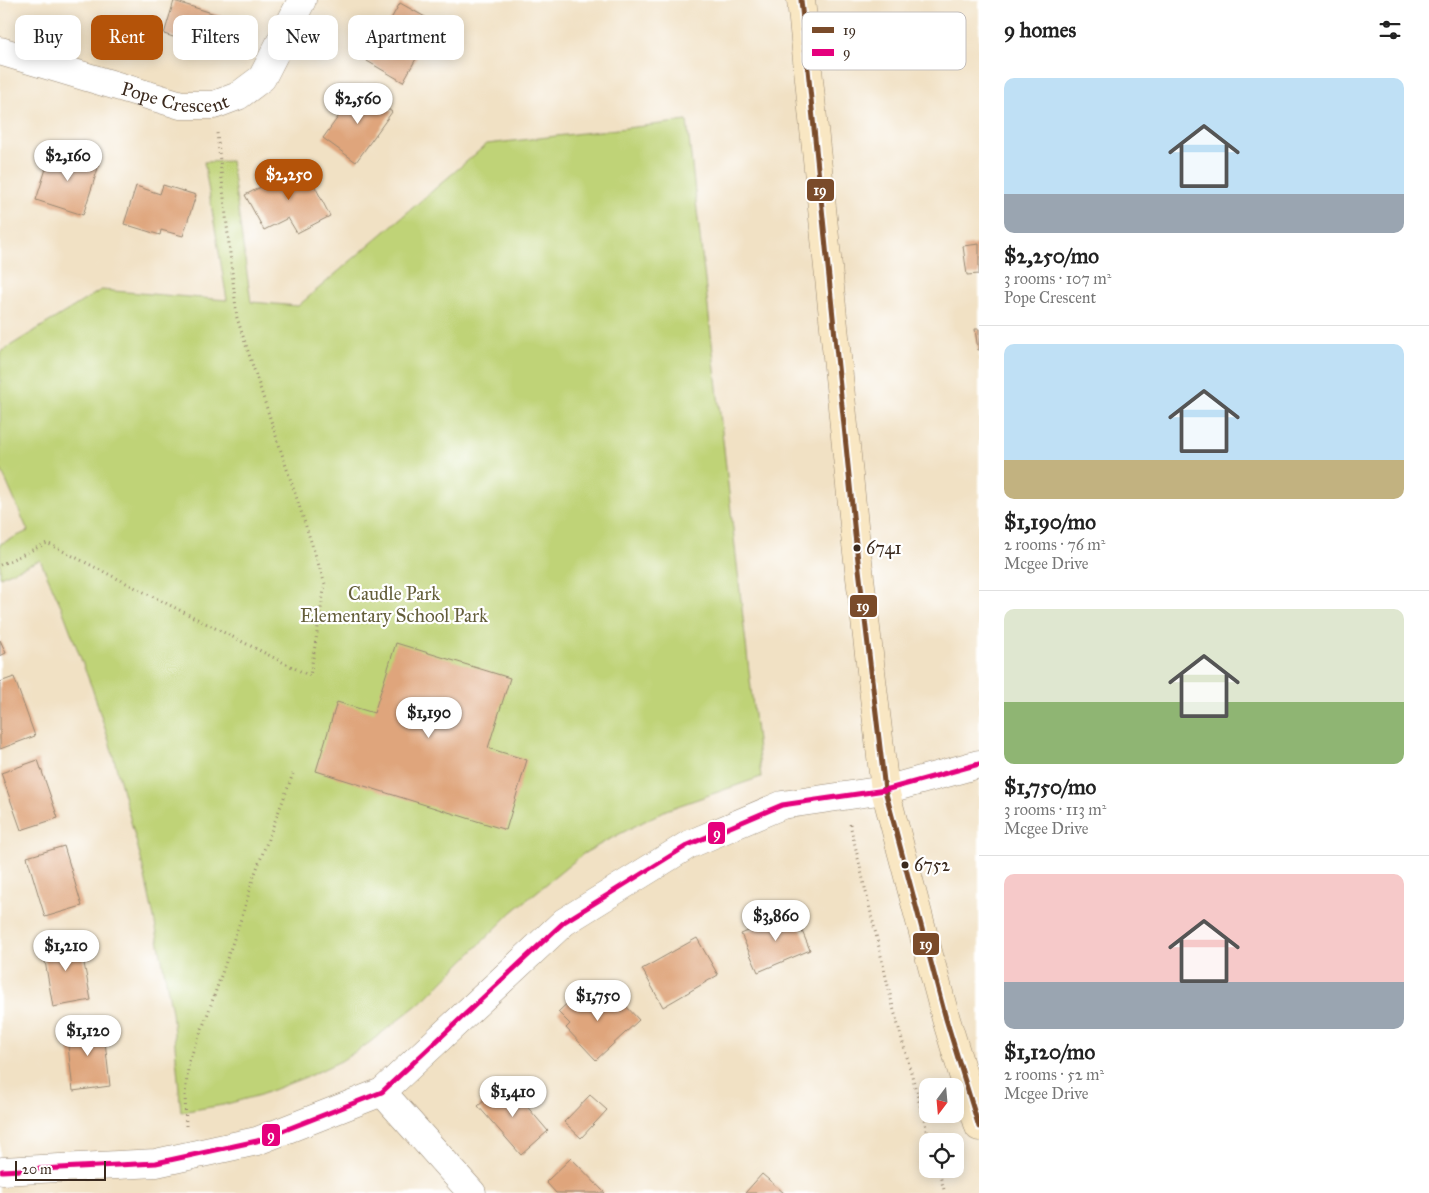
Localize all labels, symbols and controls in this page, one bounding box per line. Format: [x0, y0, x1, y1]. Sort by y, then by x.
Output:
legend [802, 12, 966, 70]
chip: Buy [15, 15, 81, 60]
chip: Rent [91, 15, 163, 60]
chip: Filters [173, 15, 258, 60]
chip: New [268, 15, 338, 60]
chip: Apartment [348, 15, 464, 60]
icon: filters [1376, 16, 1404, 44]
text: 9 homes [1004, 17, 1076, 43]
text: 19 [843, 22, 856, 39]
text: 9 [843, 44, 851, 61]
street label: Pope Crescent [119, 76, 232, 117]
pin: $2,560 [317, 82, 399, 125]
text: $2,560 [335, 89, 381, 108]
icon: home [1159, 111, 1249, 201]
pin: $2,160 [27, 140, 109, 182]
text: $2,160 [45, 146, 91, 165]
pin: $2,250 [248, 158, 330, 201]
text: $2,250 [266, 165, 312, 184]
line badge: 19 [806, 178, 835, 202]
text: 19 [814, 182, 826, 200]
text: $2,250/mo [1004, 243, 1099, 269]
text: 3 rooms · 107 m² [1004, 269, 1111, 288]
text: Pope Crescent [1004, 288, 1096, 307]
icon: home [1159, 376, 1249, 466]
text: $1,190/mo [1004, 509, 1096, 535]
text: 2 rooms · 76 m² [1004, 535, 1105, 554]
place label: 6741 [866, 537, 902, 559]
marker: 6741 [852, 543, 862, 553]
text: Mcgee Drive [1004, 554, 1088, 573]
park label: Caudle Park Elementary School Park [300, 582, 488, 627]
line badge: 19 [849, 594, 878, 618]
text: 19 [857, 598, 869, 616]
icon: home [1159, 641, 1249, 731]
pin: $1,190 [388, 696, 470, 739]
text: $1,190 [407, 703, 451, 722]
text: $1,750/mo [1004, 774, 1096, 800]
text: 3 rooms · 113 m² [1004, 800, 1106, 819]
text: Mcgee Drive [1004, 819, 1088, 838]
line badge: 9 [707, 821, 726, 845]
text: 9 [713, 825, 721, 843]
place label: 6752 [914, 854, 950, 876]
marker: 6752 [900, 860, 910, 870]
pin: $3,860 [735, 900, 817, 942]
text: $3,860 [753, 906, 799, 925]
icon: home [1159, 906, 1249, 996]
pin: $1,210 [25, 930, 107, 972]
line badge: 19 [912, 932, 940, 956]
text: $1,210 [44, 936, 88, 955]
text: 19 [920, 936, 932, 954]
pin: $1,750 [557, 980, 639, 1022]
text: $1,750 [576, 986, 620, 1005]
pin: $1,120 [47, 1014, 129, 1057]
text: $1,120 [66, 1021, 110, 1040]
text: $1,120/mo [1004, 1039, 1095, 1065]
text: 2 rooms · 52 m² [1004, 1065, 1104, 1084]
pin: $1,410 [472, 1076, 554, 1118]
north arrow [919, 1078, 964, 1122]
map controls [919, 1078, 964, 1178]
text: $1,410 [491, 1082, 535, 1101]
text: Mcgee Drive [1004, 1084, 1088, 1103]
line badge: 9 [261, 1123, 281, 1147]
text: 9 [267, 1127, 275, 1145]
button: locate [919, 1133, 964, 1178]
scale bar [15, 1158, 106, 1181]
text: 20 m [22, 1161, 52, 1178]

